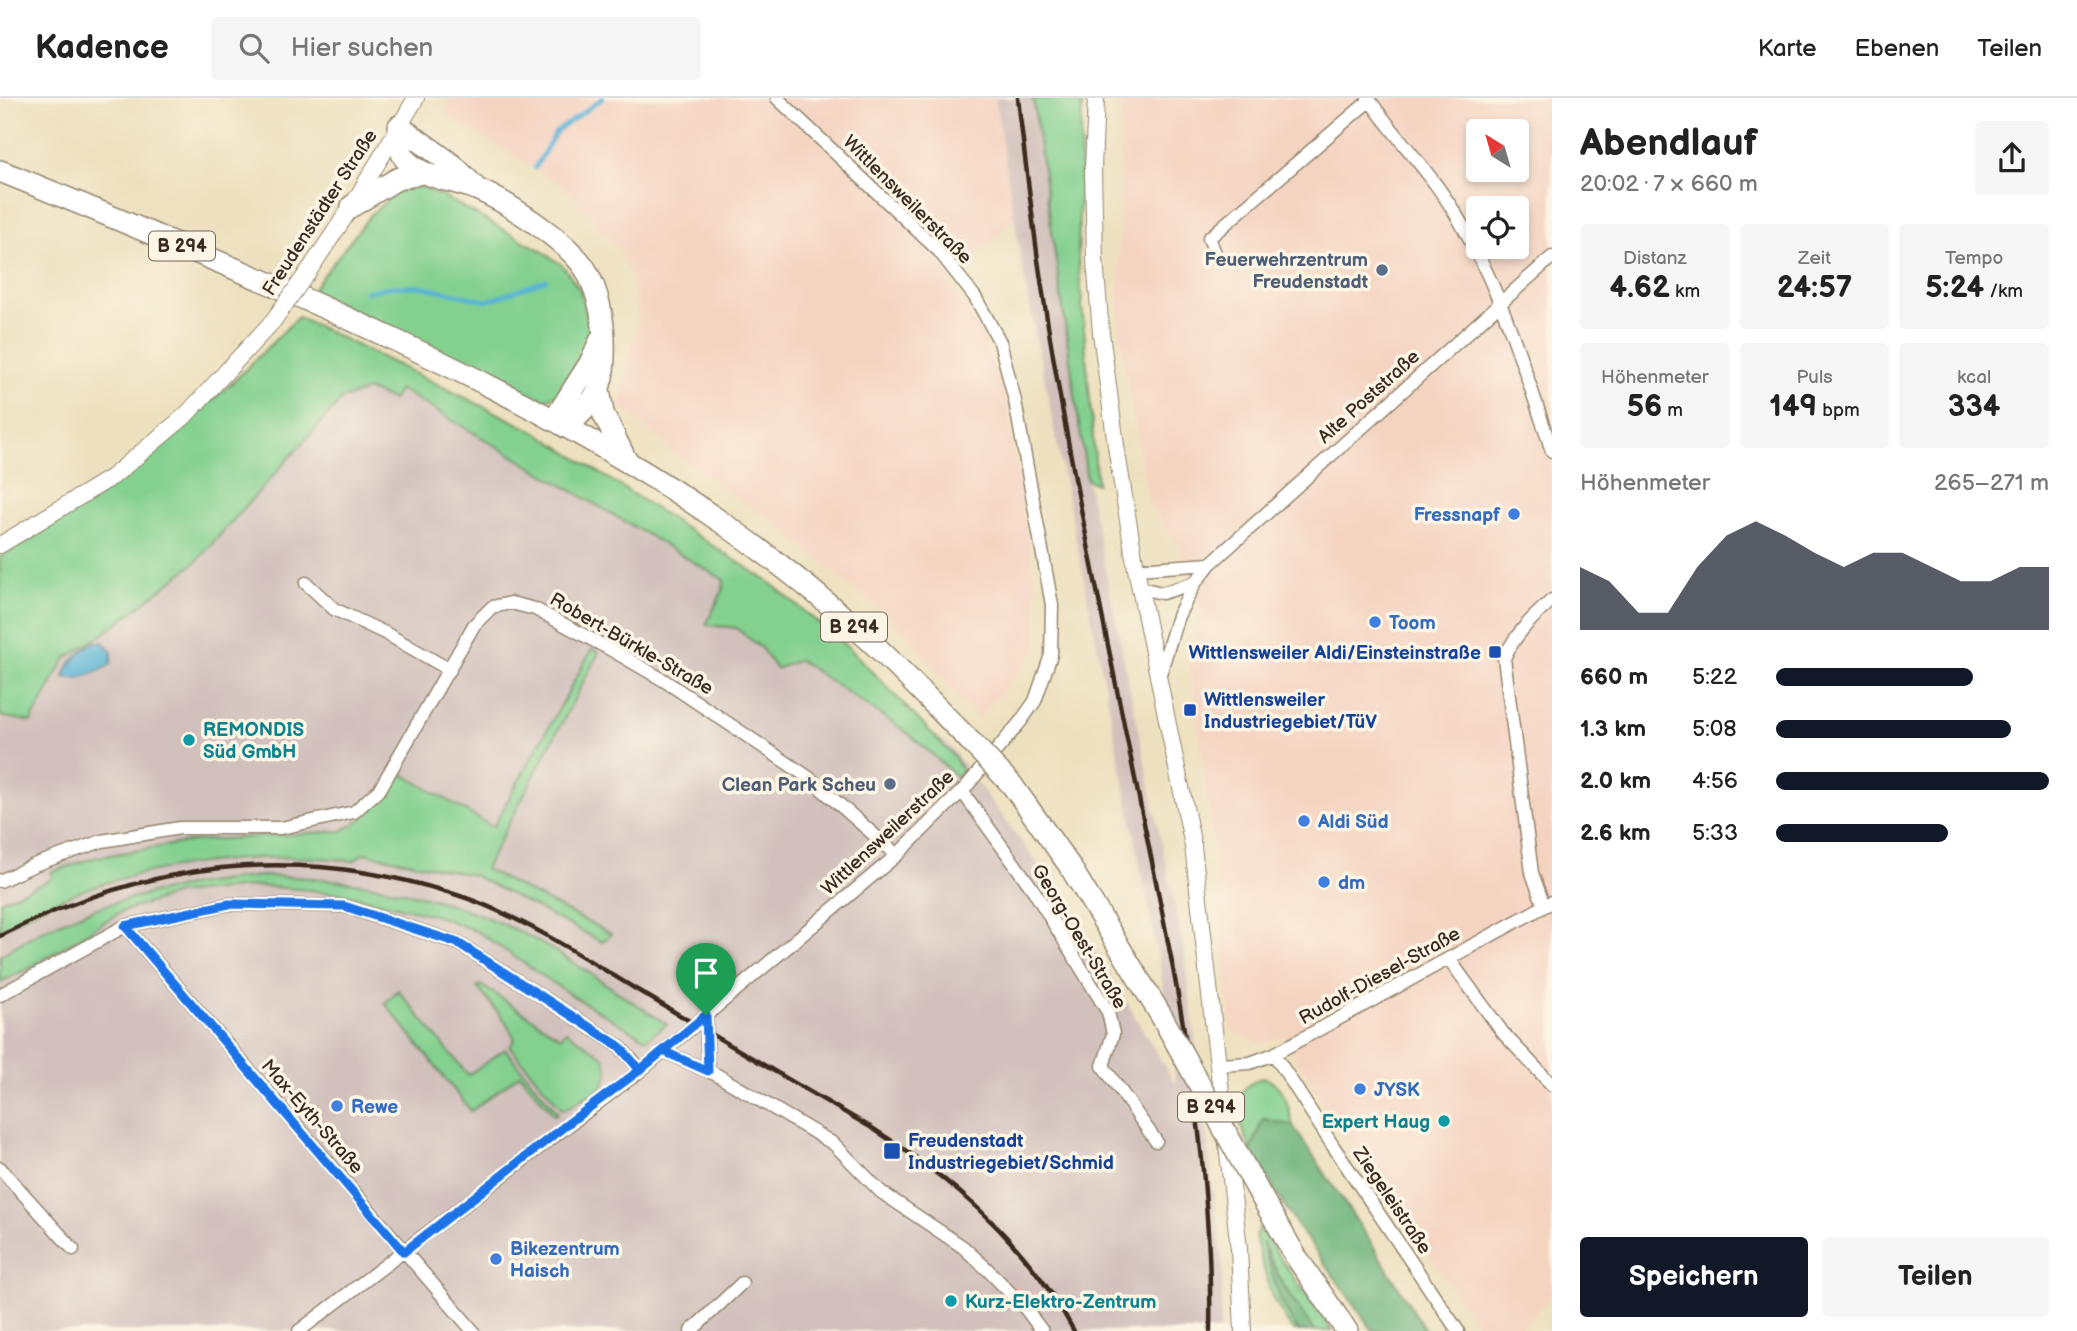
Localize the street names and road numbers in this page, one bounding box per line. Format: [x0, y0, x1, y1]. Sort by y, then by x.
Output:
street label: Freudenstädter Straße [258, 125, 383, 300]
street label: Wittlensweilerstraße [838, 131, 976, 269]
road number: B 294 [149, 232, 215, 260]
street label: Alte Poststraße [1313, 345, 1425, 449]
street label: Robert-Bürkle-Straße [545, 588, 717, 700]
road number: B 294 [821, 612, 887, 642]
street label: Wittlensweilerstraße [817, 766, 959, 900]
street label: Georg-Oest-Straße [1026, 860, 1131, 1013]
street label: Rudolf-Diesel-Straße [1295, 922, 1464, 1030]
street label: Max-Eyth-Straße [256, 1055, 368, 1179]
road number: B 294 [1178, 1092, 1244, 1122]
street label: Ziegeleistraße [1347, 1142, 1436, 1259]

